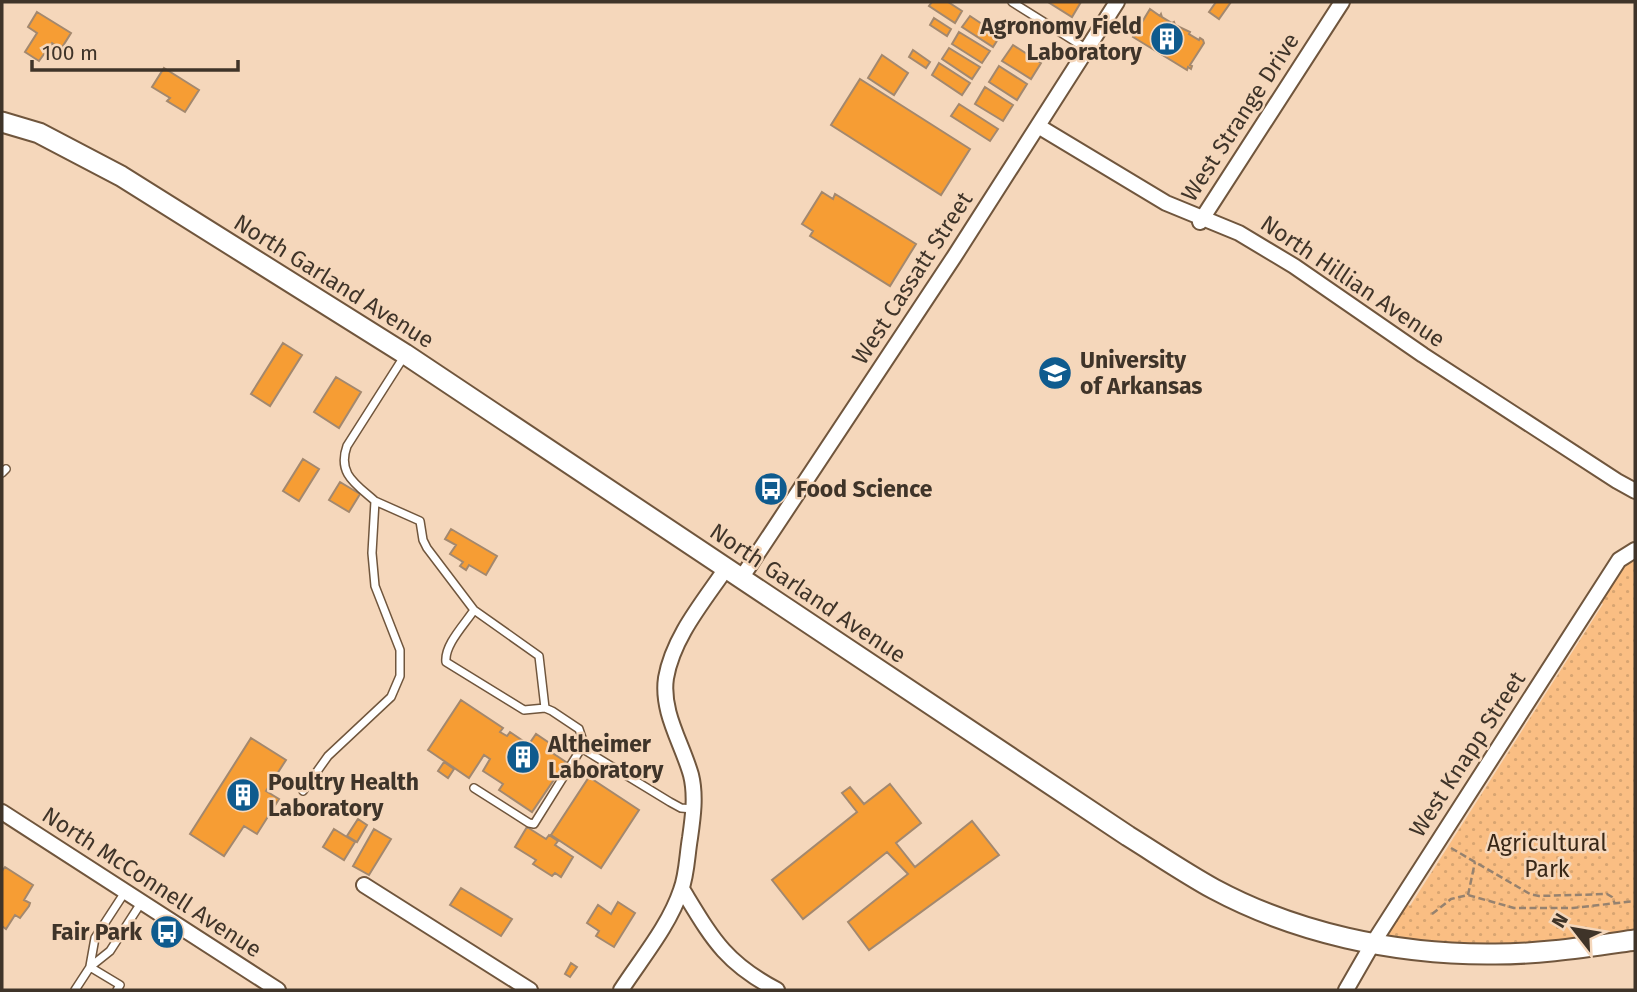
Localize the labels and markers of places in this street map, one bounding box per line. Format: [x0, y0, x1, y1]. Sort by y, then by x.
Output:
place label: Agronomy Field Laboratory [979, 12, 1143, 66]
building icon: Agronomy Field Laboratory [1148, 20, 1186, 58]
place label: University of Arkansas [1080, 346, 1202, 400]
school or university icon: University of Arkansas [1036, 354, 1074, 392]
bus stop icon: Food Science [752, 470, 790, 508]
place label: Food Science [796, 475, 933, 503]
place label: Altheimer Laboratory [547, 730, 664, 784]
building icon: Altheimer Laboratory [504, 738, 542, 776]
place label: Poultry Health Laboratory [268, 768, 419, 822]
building icon: Poultry Health Laboratory [224, 776, 262, 814]
bus stop icon: Fair Park [148, 913, 186, 951]
place label: Fair Park [51, 918, 142, 946]

